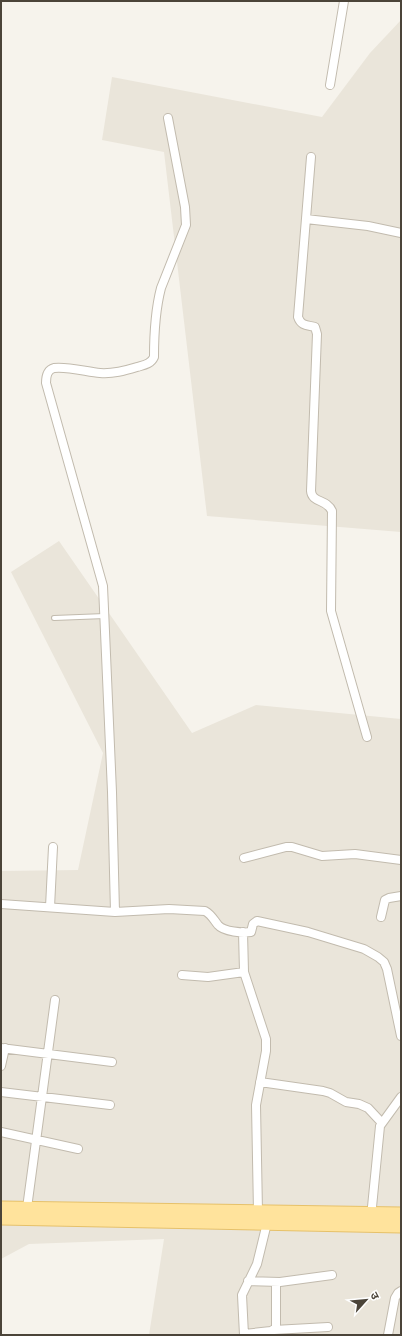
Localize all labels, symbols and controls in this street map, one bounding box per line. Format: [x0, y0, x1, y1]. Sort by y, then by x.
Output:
north arrow [346, 1280, 386, 1320]
text: उ [367, 1289, 384, 1302]

